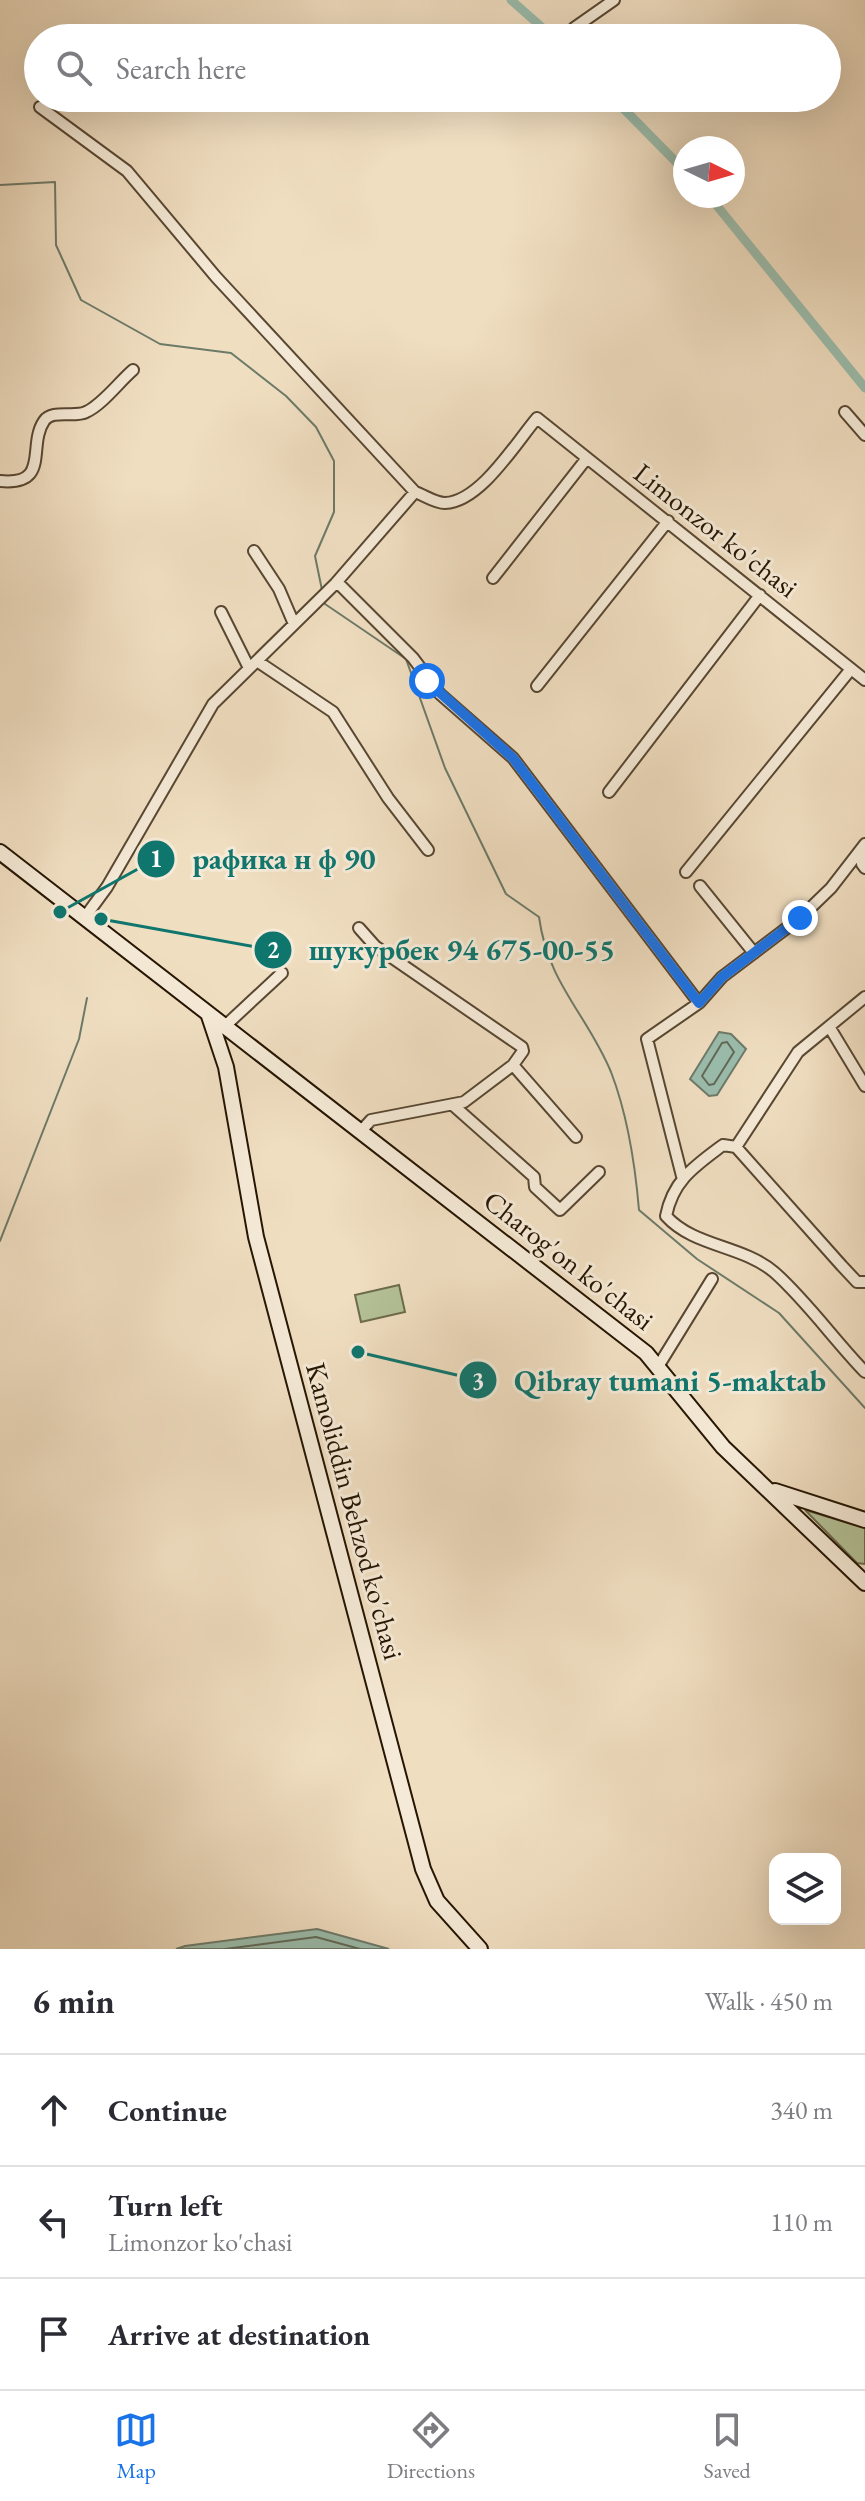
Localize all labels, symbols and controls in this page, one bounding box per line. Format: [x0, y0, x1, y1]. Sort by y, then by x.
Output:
search box [24, 24, 841, 112]
icon: search [52, 46, 96, 90]
text: Search here [116, 49, 246, 88]
north arrow [673, 136, 745, 208]
street label: Limonzor ko'chasi [627, 455, 805, 605]
route start [409, 663, 445, 699]
callout: рафика н ф 90 [136, 832, 391, 886]
text: рафика н ф 90 [192, 839, 376, 878]
text: 1 [150, 843, 162, 874]
route end [782, 900, 818, 936]
callout: шукурбек 94 675-00-55 [253, 923, 631, 977]
text: шукурбек 94 675-00-55 [309, 930, 615, 969]
text: 2 [267, 934, 280, 965]
street label: Charog'on ko'chasi [477, 1182, 661, 1338]
callout: Qibray tumani 5-maktab [458, 1353, 842, 1407]
street label: Kamoliddin Behzod ko'chasi [298, 1359, 412, 1664]
text: Qibray tumani 5-maktab [514, 1361, 826, 1400]
text: 3 [472, 1365, 484, 1396]
map controls [769, 1853, 841, 1925]
button: layers [769, 1853, 841, 1925]
text: 6 min [32, 1979, 115, 2023]
text: Walk · 450 m [705, 1984, 833, 2018]
icon: ahead [32, 2088, 76, 2132]
text: Continue [108, 2091, 227, 2130]
text: 340 m [770, 2093, 833, 2127]
text: Turn left [108, 2186, 222, 2225]
icon: left [32, 2200, 76, 2244]
text: 110 m [770, 2205, 833, 2239]
text: Limonzor ko'chasi [108, 2225, 292, 2259]
icon: arrive [32, 2312, 76, 2356]
text: Arrive at destination [108, 2315, 370, 2354]
tab: Map [114, 2408, 158, 2485]
tab: Directions [387, 2408, 475, 2485]
tab: Saved [704, 2408, 751, 2485]

